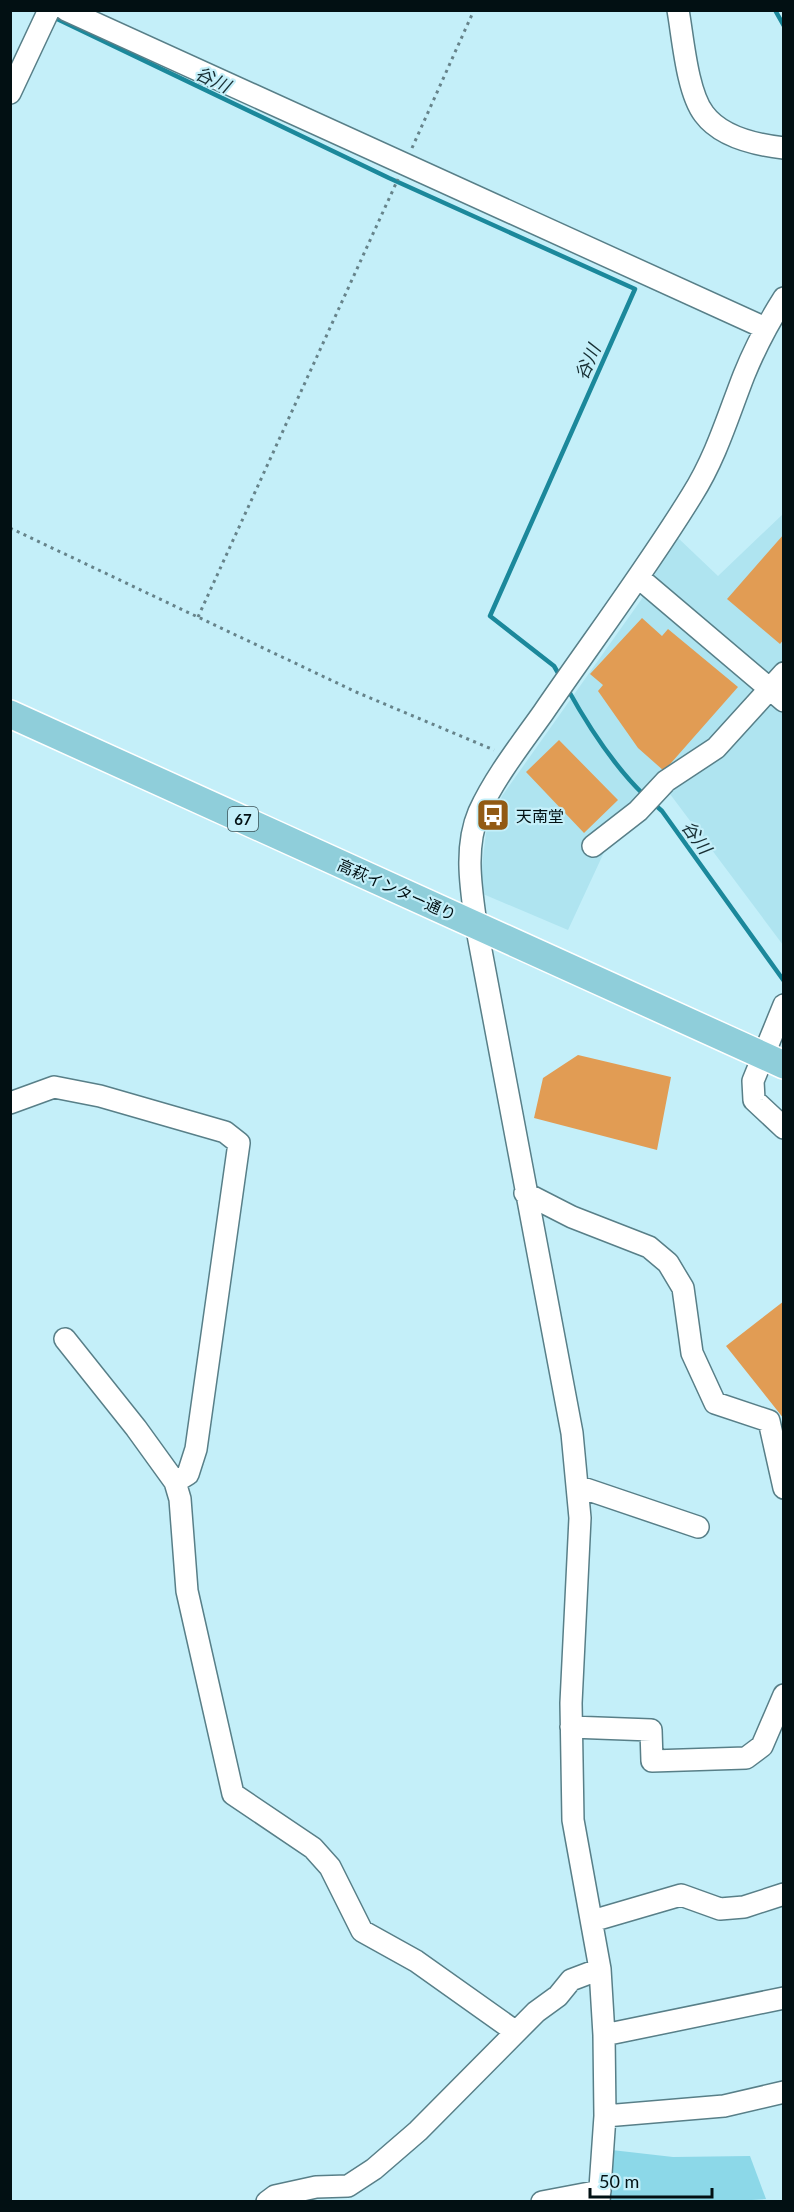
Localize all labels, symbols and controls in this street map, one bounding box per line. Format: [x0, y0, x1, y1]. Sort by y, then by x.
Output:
water label: 谷川 [192, 61, 236, 98]
water label: 谷川 [570, 339, 605, 383]
bus stop icon: 天南堂 [475, 797, 511, 833]
place label: 天南堂 [516, 806, 564, 825]
road number: 67 [228, 807, 258, 831]
water label: 谷川 [678, 816, 718, 860]
street label: 高萩インター通り [335, 854, 459, 924]
scale bar [590, 2161, 712, 2199]
text: 50 m [599, 2170, 639, 2192]

